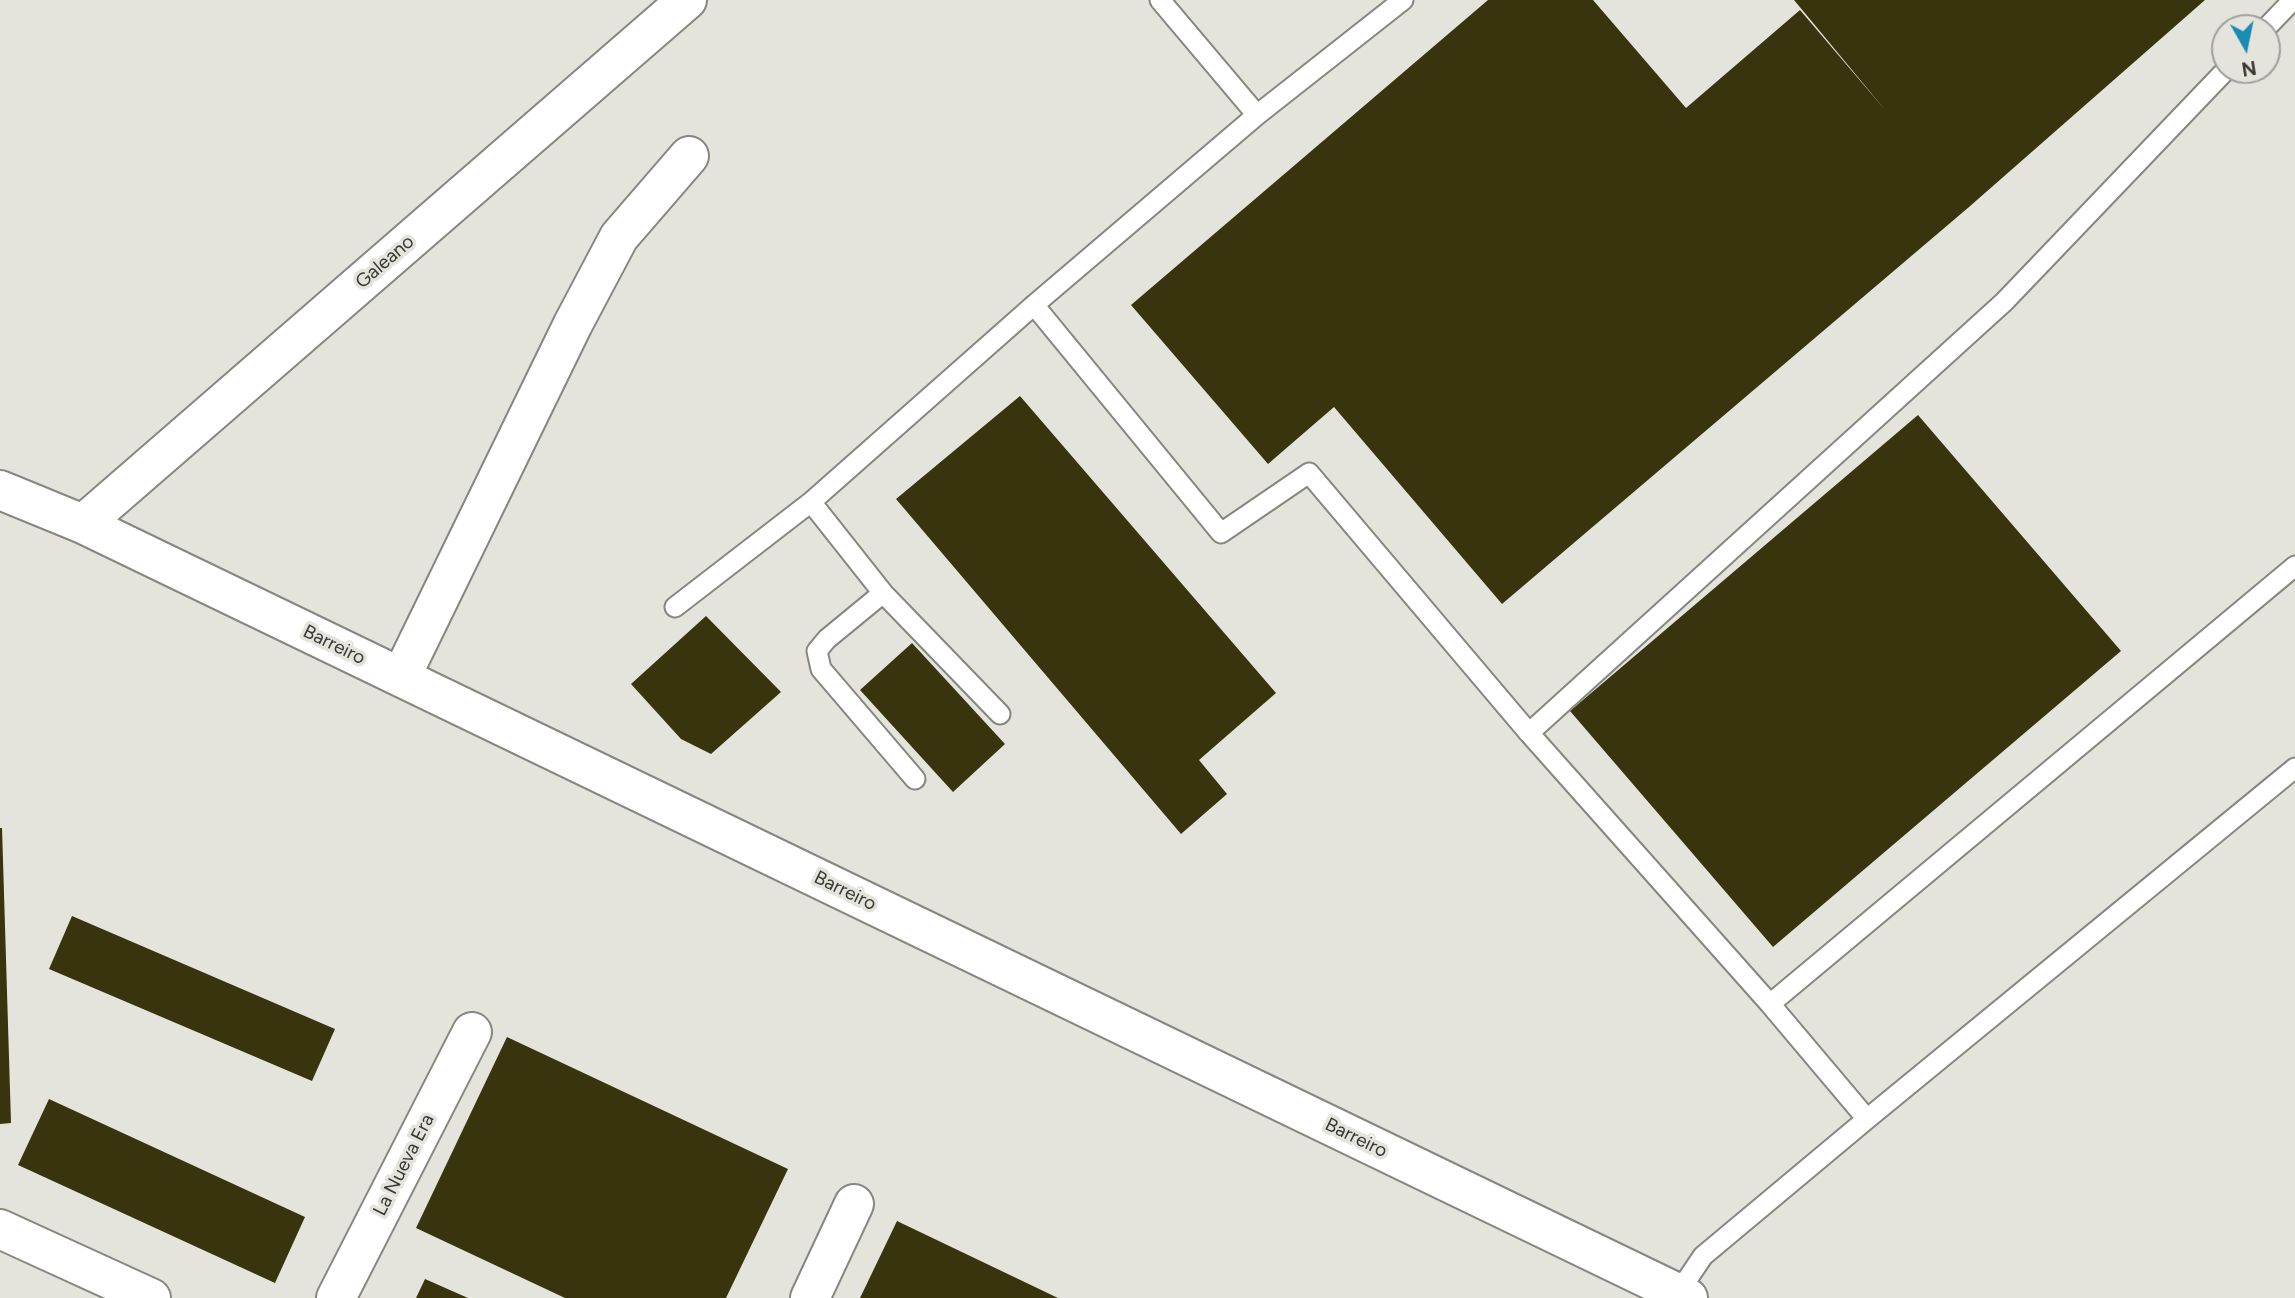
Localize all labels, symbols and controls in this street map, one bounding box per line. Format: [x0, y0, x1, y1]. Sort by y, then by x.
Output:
north arrow [2211, 14, 2281, 84]
text: N [2240, 56, 2258, 81]
street label: Galeano [351, 230, 419, 294]
street label: Barreiro [299, 620, 369, 670]
street label: Barreiro [810, 866, 880, 916]
street label: La Nueva Era [369, 1110, 439, 1220]
street label: Barreiro [1321, 1113, 1391, 1163]

